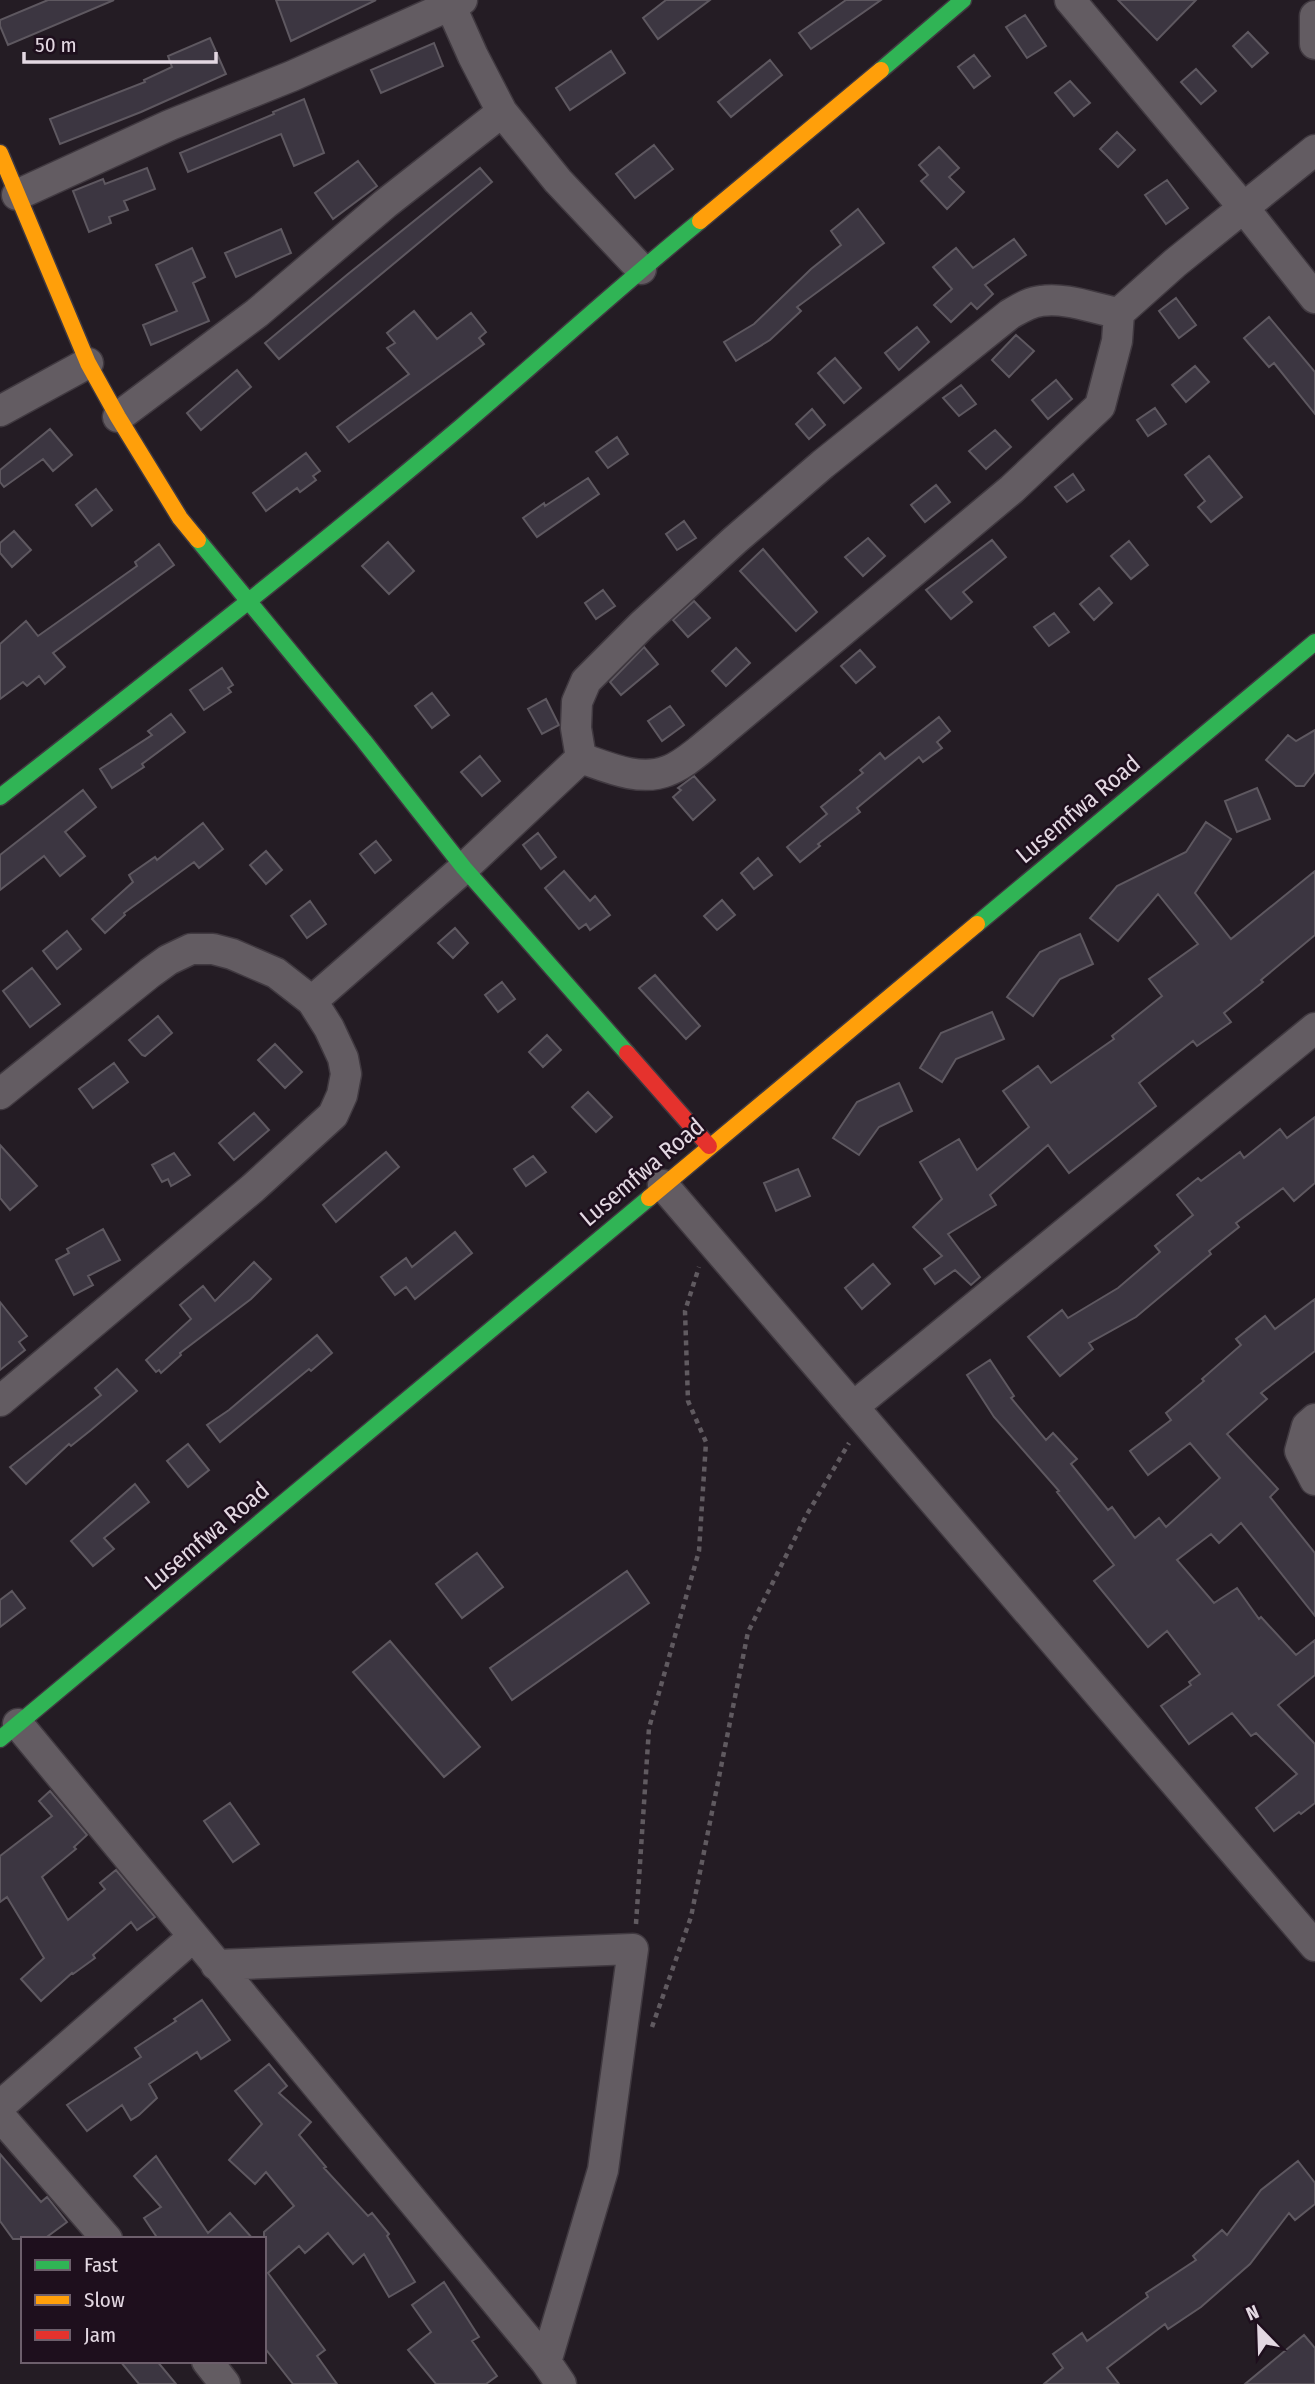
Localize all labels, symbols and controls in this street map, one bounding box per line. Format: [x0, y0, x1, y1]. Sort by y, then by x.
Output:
scale bar [24, 21, 217, 65]
text: 50 m [35, 32, 77, 58]
street label: Lusemfwa Road [1010, 749, 1146, 869]
street label: Lusemfwa Road [574, 1112, 710, 1232]
street label: Lusemfwa Road [139, 1476, 275, 1596]
legend [21, 2237, 266, 2363]
text: Fast [84, 2252, 118, 2278]
text: Slow [84, 2287, 125, 2313]
north arrow [1224, 2293, 1294, 2363]
text: N [1243, 2300, 1262, 2326]
text: Jam [84, 2322, 116, 2348]

